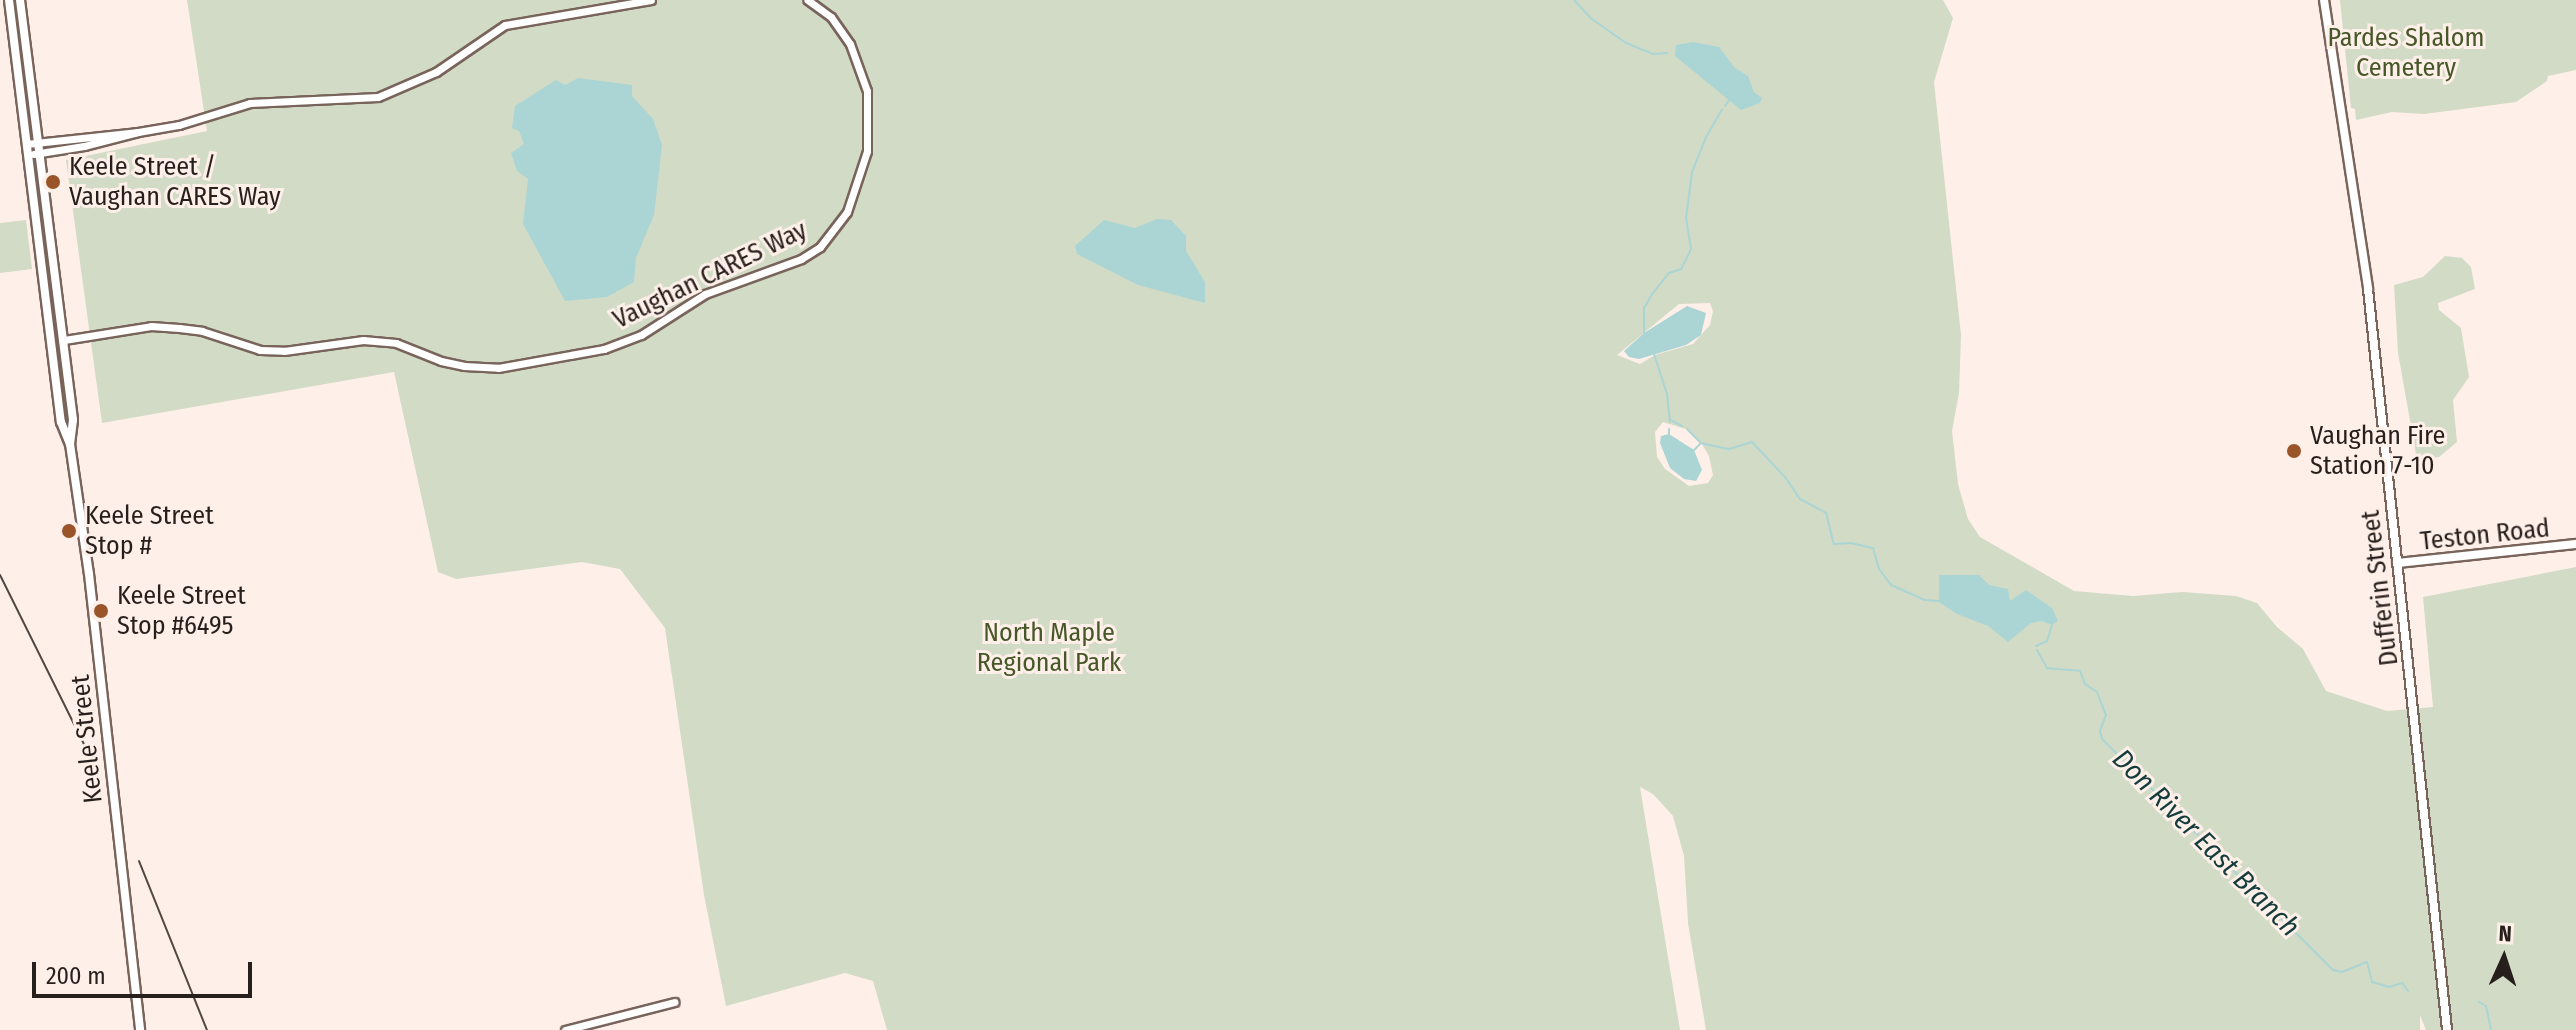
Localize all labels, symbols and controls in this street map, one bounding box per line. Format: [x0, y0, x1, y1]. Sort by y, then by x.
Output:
park label: Pardes Shalom Cemetery [2328, 22, 2484, 84]
place label: Keele Street / Vaughan CARES Way [69, 151, 281, 212]
marker: Keele Street / Vaughan CARES Way [44, 173, 62, 191]
street label: Vaughan CARES Way [608, 215, 812, 335]
place label: Vaughan Fire Station 7-10 [2310, 420, 2445, 482]
marker: Vaughan Fire Station 7-10 [2285, 442, 2303, 460]
place label: Keele Street Stop # [85, 500, 214, 562]
street label: Dufferin Street [2355, 508, 2405, 668]
street label: Teston Road [2419, 513, 2551, 557]
marker: Keele Street Stop # [60, 522, 78, 540]
place label: Keele Street Stop #6495 [117, 580, 246, 642]
marker: Keele Street Stop #6495 [92, 602, 110, 620]
park label: North Maple Regional Park [977, 617, 1121, 678]
street label: Keele Street [65, 673, 109, 805]
water label: Don River East Branch [2105, 742, 2307, 944]
north arrow [2464, 918, 2544, 998]
text: N [2498, 920, 2513, 947]
scale bar [36, 946, 256, 996]
text: 200 m [46, 962, 106, 990]

